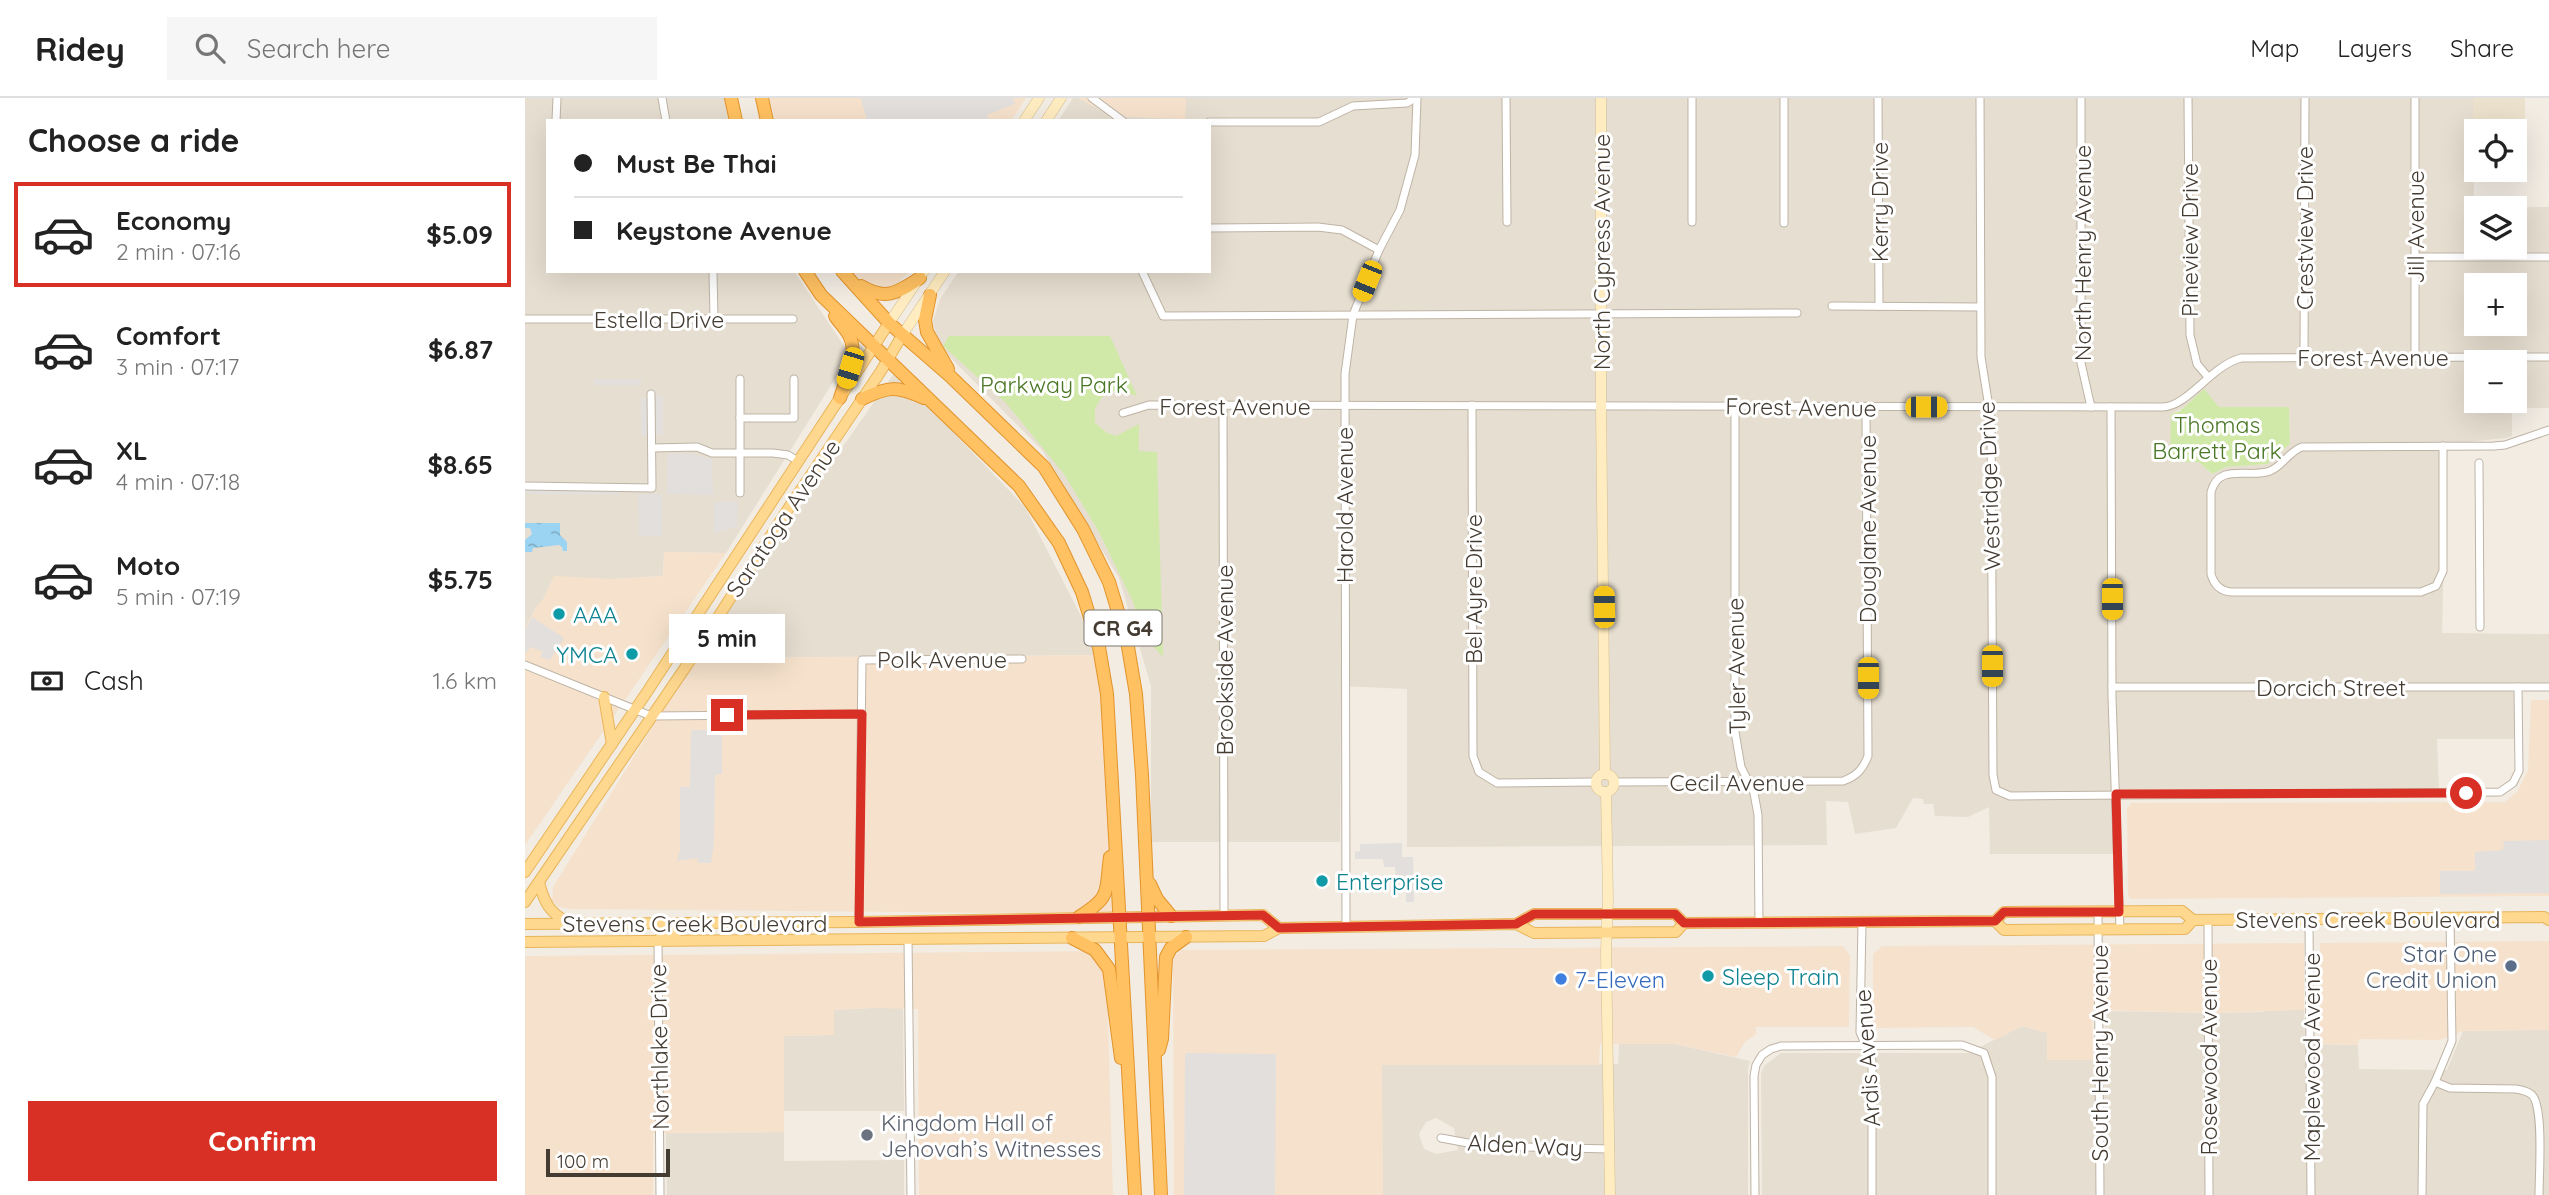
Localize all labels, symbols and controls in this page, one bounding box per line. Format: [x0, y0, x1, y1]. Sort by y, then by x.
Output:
search box [167, 17, 657, 80]
text: Ridey [35, 28, 125, 69]
icon: search [191, 29, 229, 67]
text: Search here [247, 32, 390, 65]
text: Map [2250, 33, 2299, 63]
text: Layers [2337, 33, 2412, 63]
text: Share [2450, 33, 2514, 63]
map controls [2464, 119, 2527, 413]
button: locate [2464, 119, 2527, 182]
text: Choose a ride [28, 120, 240, 160]
street label: North Cypress Avenue [1587, 134, 1616, 370]
street label: Kerry Drive [1865, 142, 1894, 262]
street label: North Henry Avenue [2068, 145, 2097, 361]
street label: Crestview Drive [2290, 146, 2319, 310]
text: Must Be Thai [616, 147, 777, 180]
street label: Pineview Drive [2175, 163, 2204, 317]
street label: Jill Avenue [2401, 170, 2430, 284]
button: layers [2464, 196, 2527, 259]
icon: car [32, 203, 95, 266]
text: Economy [116, 204, 231, 237]
text: Keystone Avenue [616, 214, 832, 247]
text: $5.09 [426, 218, 493, 251]
text: 2 min · 07:16 [116, 237, 241, 266]
car [1350, 258, 1385, 304]
button: + [2464, 273, 2527, 336]
street label: Estella Drive [594, 305, 724, 334]
icon: car [32, 318, 95, 381]
text: Comfort [116, 319, 221, 352]
text: $6.87 [428, 333, 493, 366]
street label: Forest Avenue [2297, 343, 2449, 372]
car [834, 345, 867, 391]
button: − [2464, 350, 2527, 413]
text: 3 min · 07:17 [116, 352, 239, 381]
park label: Parkway Park [980, 370, 1128, 399]
street label: Forest Avenue [1725, 391, 1877, 423]
street label: Forest Avenue [1159, 392, 1311, 421]
car [1906, 397, 1948, 418]
street label: Westridge Drive [1972, 401, 2006, 571]
park label: Thomas Barrett Park [2152, 410, 2282, 465]
street label: Harold Avenue [1330, 427, 1359, 583]
icon: car [32, 433, 95, 496]
text: XL [116, 434, 148, 467]
street label: Saratoga Avenue [720, 434, 846, 602]
street label: Douglane Avenue [1853, 435, 1882, 623]
text: $8.65 [427, 448, 493, 481]
text: 4 min · 07:18 [116, 467, 240, 496]
street label: Bel Ayre Drive [1459, 514, 1488, 664]
icon: car [32, 548, 95, 611]
text: Moto [116, 549, 180, 582]
text: $5.75 [428, 563, 493, 596]
street label: Brookside Avenue [1210, 565, 1239, 755]
car [2102, 578, 2123, 620]
text: 5 min · 07:19 [116, 582, 241, 611]
car [1594, 586, 1615, 628]
street label: Tyler Avenue [1720, 597, 1752, 735]
place label: AAA [573, 600, 618, 629]
marker: AAA [551, 606, 567, 622]
road number: CR G4 [1085, 610, 1161, 646]
callout: 5 min [669, 614, 785, 662]
text: 5 min [697, 624, 757, 653]
place label: YMCA [556, 640, 618, 669]
street label: Polk Avenue [877, 645, 1007, 674]
car [1982, 645, 2003, 687]
marker: YMCA [624, 646, 640, 662]
car [1858, 657, 1879, 699]
icon: cash [28, 662, 66, 700]
text: Cash [84, 664, 144, 697]
text: 1.6 km [432, 666, 497, 695]
street label: Dorcich Street [2256, 673, 2406, 702]
route end [711, 699, 743, 731]
street label: Cecil Avenue [1669, 768, 1805, 797]
route start [2450, 777, 2482, 809]
place label: Enterprise [1336, 867, 1443, 896]
marker: Enterprise [1314, 873, 1330, 889]
street label: Stevens Creek Boulevard [2235, 905, 2501, 934]
street label: Stevens Creek Boulevard [562, 909, 828, 938]
place label: Star One Credit Union [2366, 939, 2497, 994]
street label: South Henry Avenue [2085, 945, 2114, 1161]
street label: Maplewood Avenue [2297, 953, 2326, 1161]
marker: Star One Credit Union [2503, 958, 2519, 974]
street label: Rosewood Avenue [2194, 959, 2223, 1155]
place label: Sleep Train [1722, 962, 1839, 991]
street label: Northlake Drive [643, 964, 675, 1130]
place label: 7-Eleven [1575, 965, 1665, 994]
marker: Sleep Train [1700, 968, 1716, 984]
marker: 7-Eleven [1553, 971, 1569, 987]
street label: Ardis Avenue [1848, 988, 1886, 1128]
button: Confirm [28, 1101, 497, 1181]
place label: Kingdom Hall of Jehovah’s Witnesses [881, 1108, 1101, 1163]
marker: Kingdom Hall of Jehovah’s Witnesses [859, 1127, 875, 1143]
street label: Alden Way [1467, 1127, 1583, 1163]
scale bar [546, 1146, 670, 1178]
text: 100 m [557, 1149, 609, 1173]

